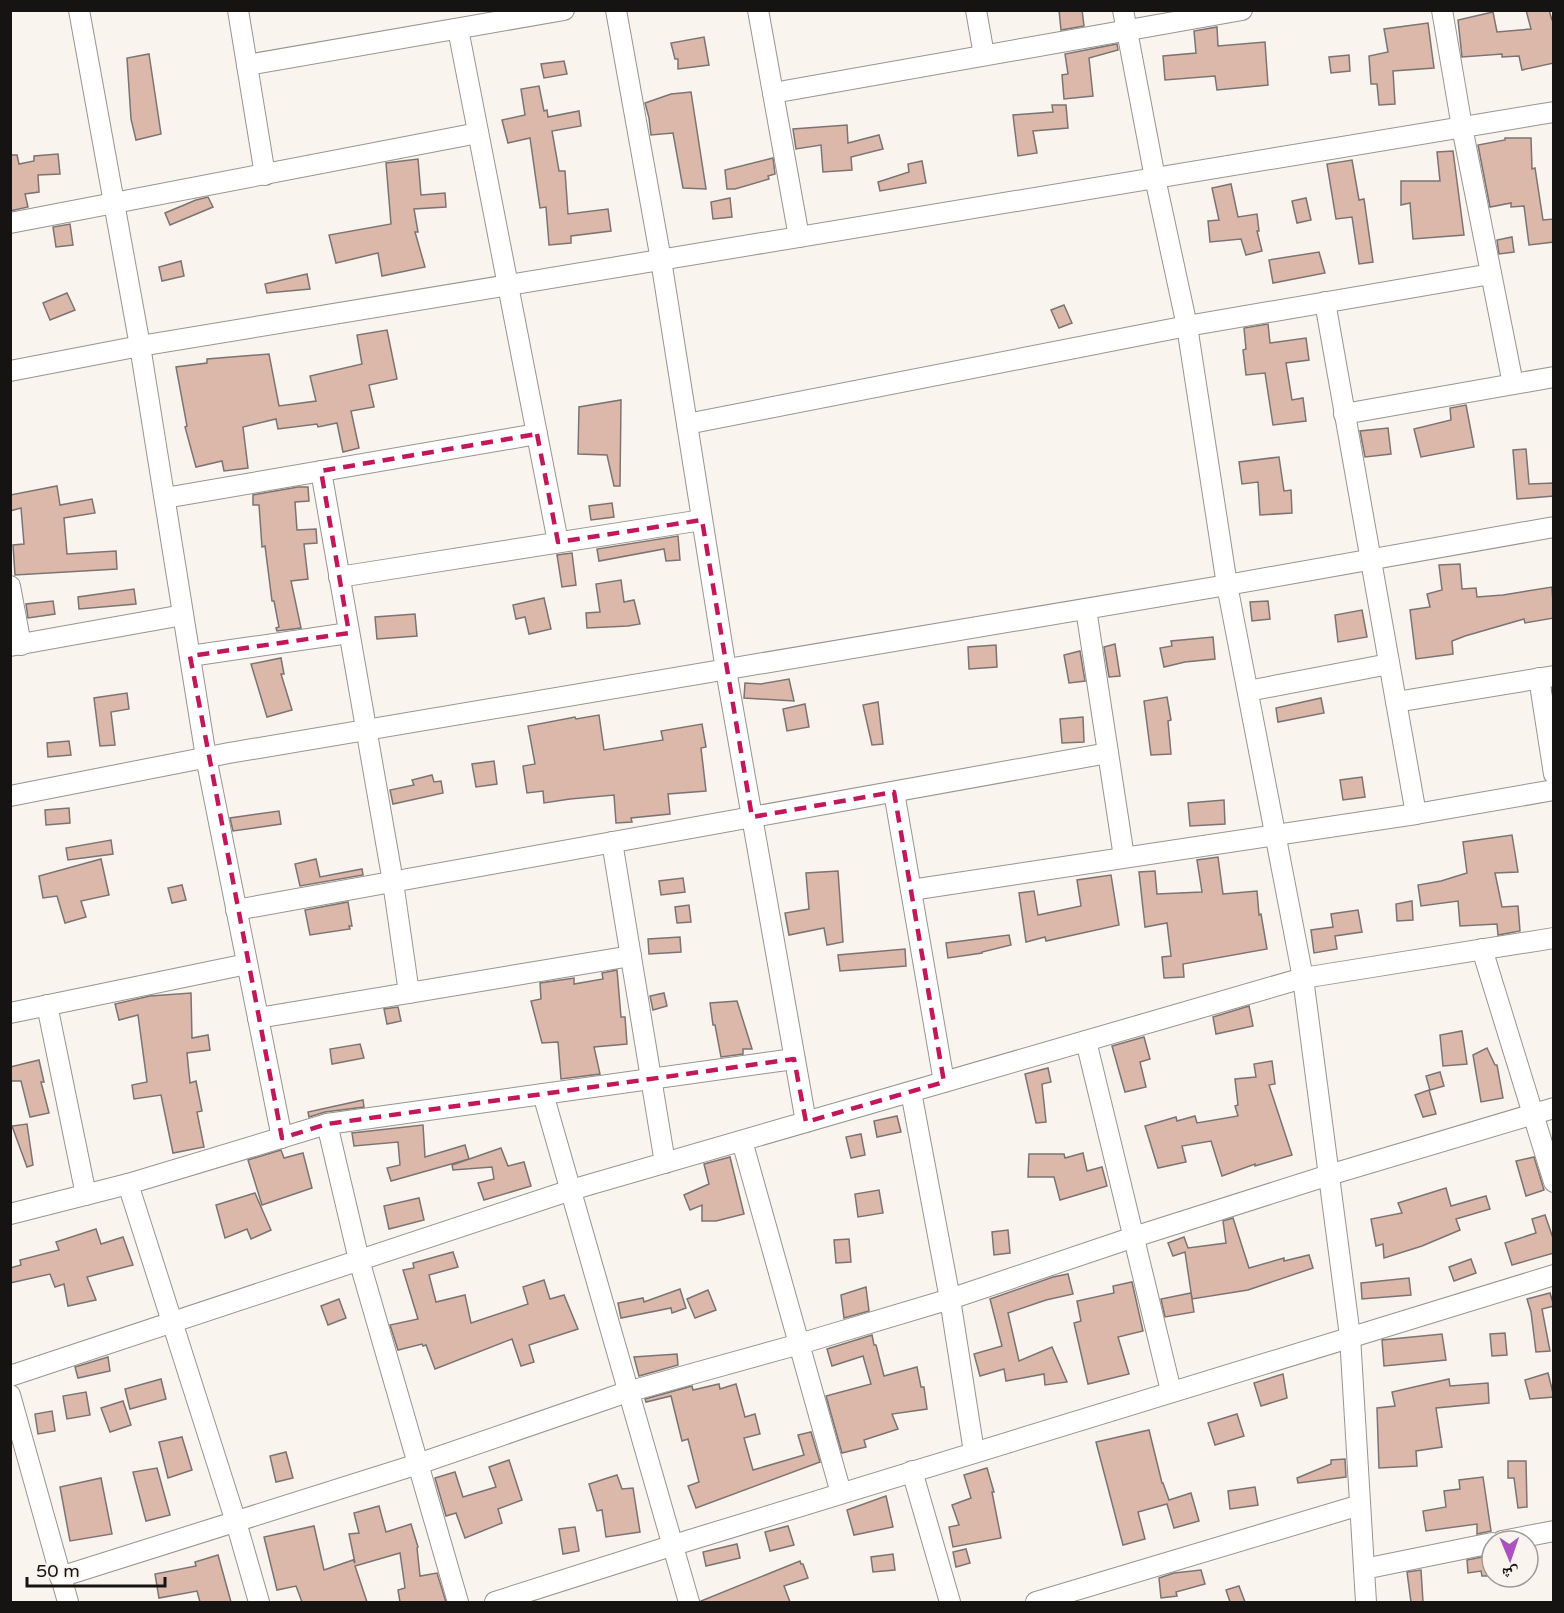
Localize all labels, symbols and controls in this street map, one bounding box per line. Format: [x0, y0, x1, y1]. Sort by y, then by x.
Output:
north arrow [1480, 1529, 1540, 1589]
scale bar [27, 1550, 165, 1588]
text: 50 m [36, 1560, 80, 1582]
text: ش [1502, 1563, 1519, 1583]

